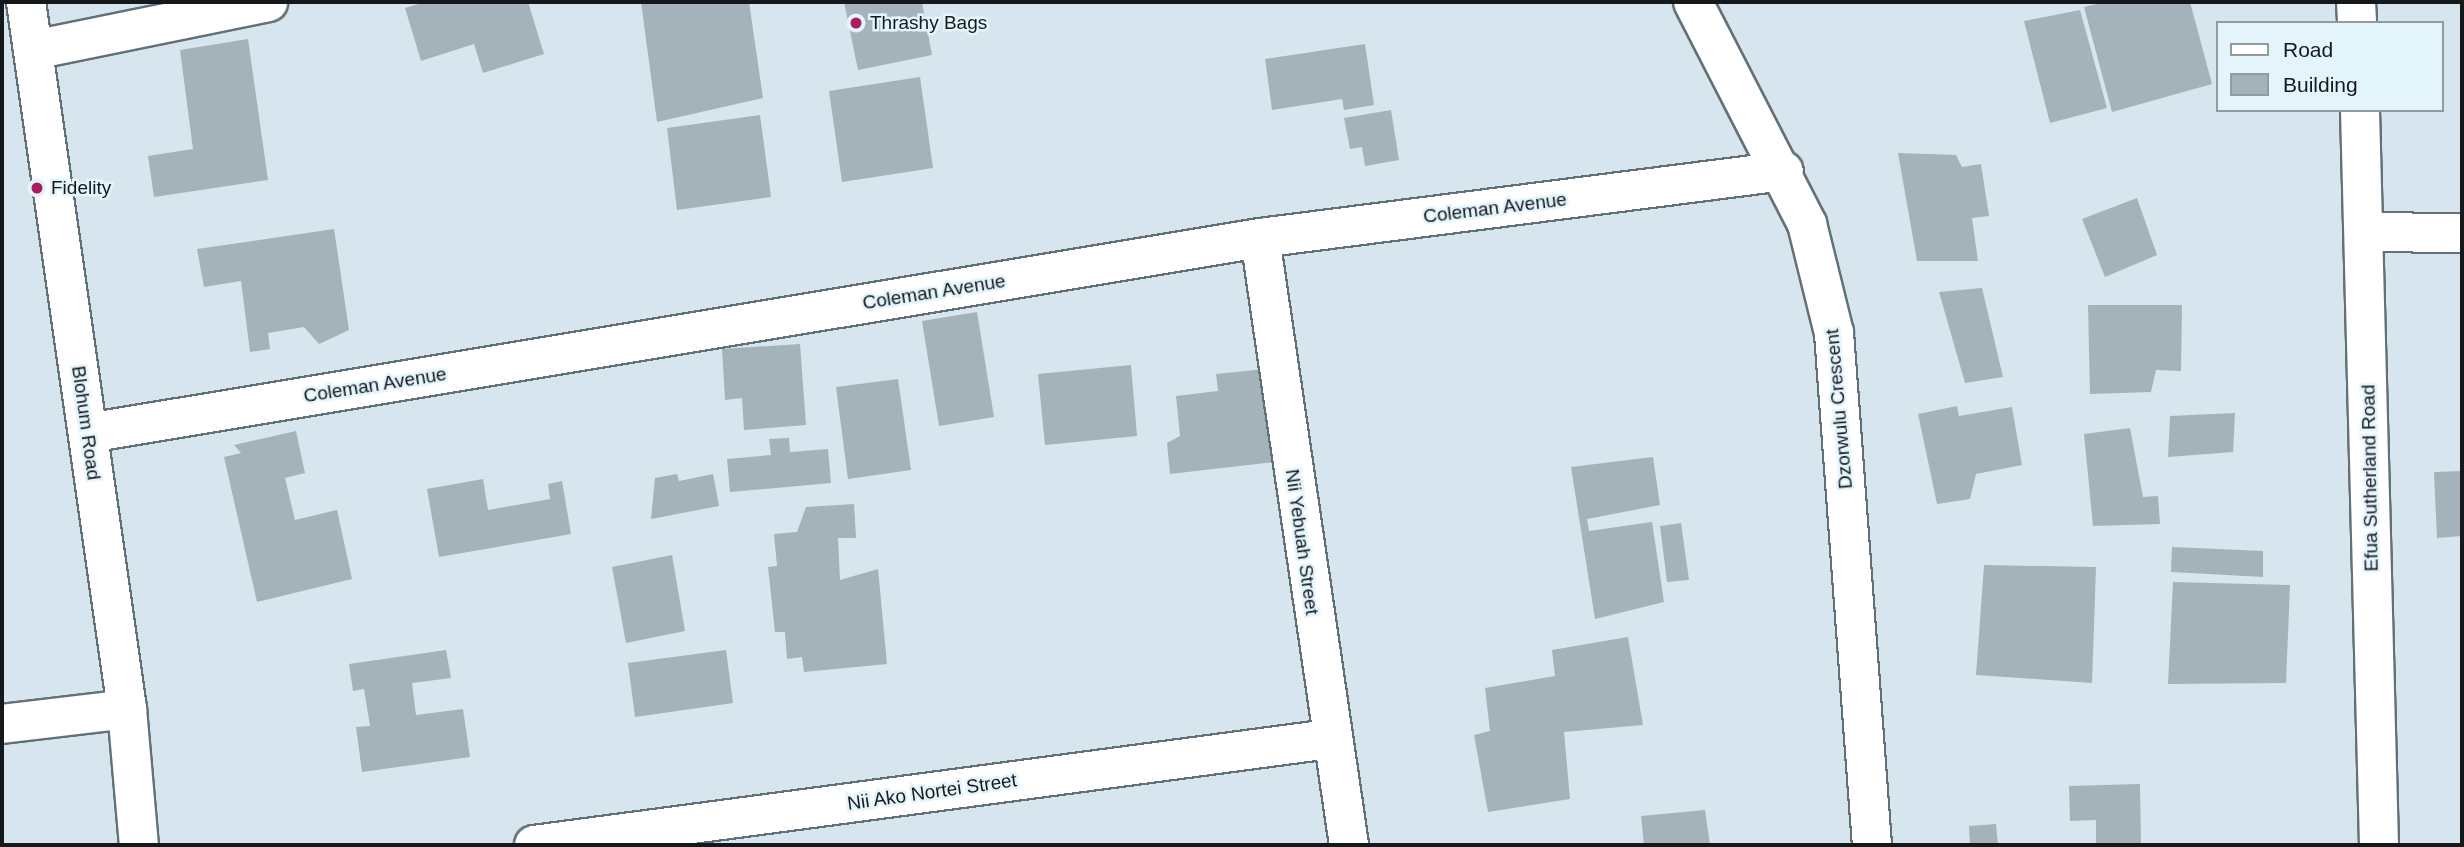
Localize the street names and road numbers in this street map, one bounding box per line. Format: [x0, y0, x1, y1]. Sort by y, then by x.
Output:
street label: Coleman Avenue [1421, 188, 1569, 228]
street label: Coleman Avenue [860, 269, 1008, 315]
street label: Dzorwulu Crescent [1821, 328, 1857, 490]
street label: Coleman Avenue [301, 362, 449, 408]
street label: Blohum Road [67, 364, 105, 482]
street label: Efua Sutherland Road [2357, 384, 2383, 572]
street label: Nii Yebuah Street [1280, 468, 1324, 616]
street label: Nii Ako Nortei Street [845, 769, 1019, 815]

